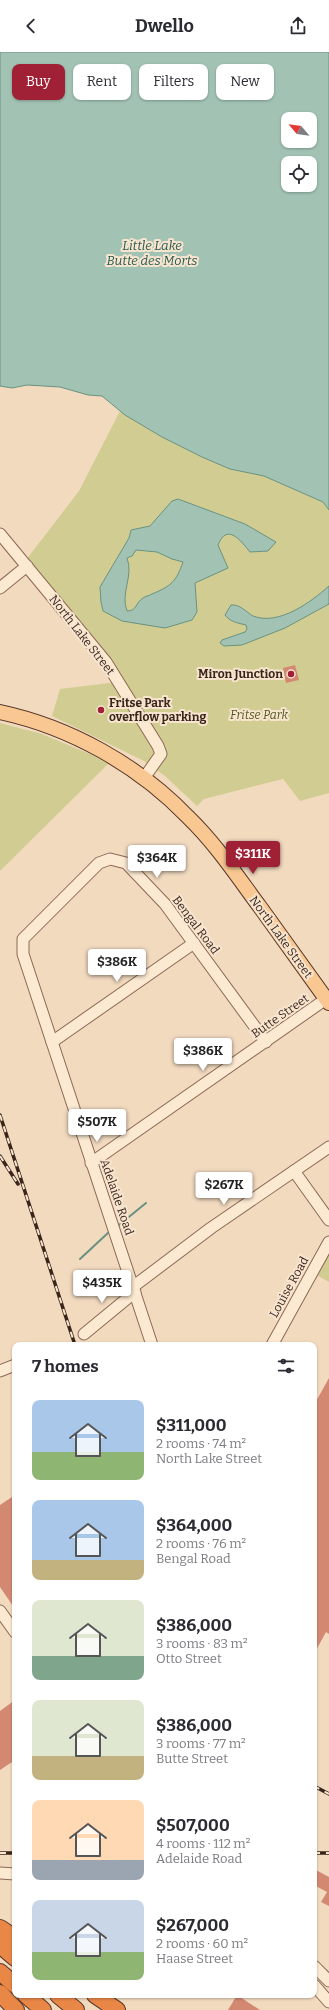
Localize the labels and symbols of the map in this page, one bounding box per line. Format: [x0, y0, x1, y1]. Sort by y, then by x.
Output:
north arrow [281, 112, 317, 148]
water label: Little Lake Butte des Morts [107, 238, 197, 268]
street label: North Lake Street [46, 592, 118, 678]
place label: Miron Junction [198, 667, 283, 681]
marker: Miron Junction [286, 669, 296, 679]
place label: Fritse Park overflow parking [109, 696, 206, 724]
marker: Fritse Park overflow parking [96, 705, 106, 715]
park label: Fritse Park [230, 708, 289, 722]
pin: $311K [225, 841, 281, 875]
pin: $364K [129, 845, 185, 879]
street label: Bengal Road [170, 893, 222, 957]
street label: North Lake Street [247, 893, 316, 981]
pin: $386K [89, 949, 145, 983]
street label: Butte Street [249, 991, 312, 1041]
pin: $386K [175, 1038, 231, 1072]
pin: $507K [69, 1109, 125, 1143]
street label: Adelaide Road [97, 1157, 137, 1237]
pin: $267K [196, 1172, 252, 1206]
street label: Louise Road [267, 1254, 311, 1320]
pin: $435K [74, 1270, 130, 1304]

